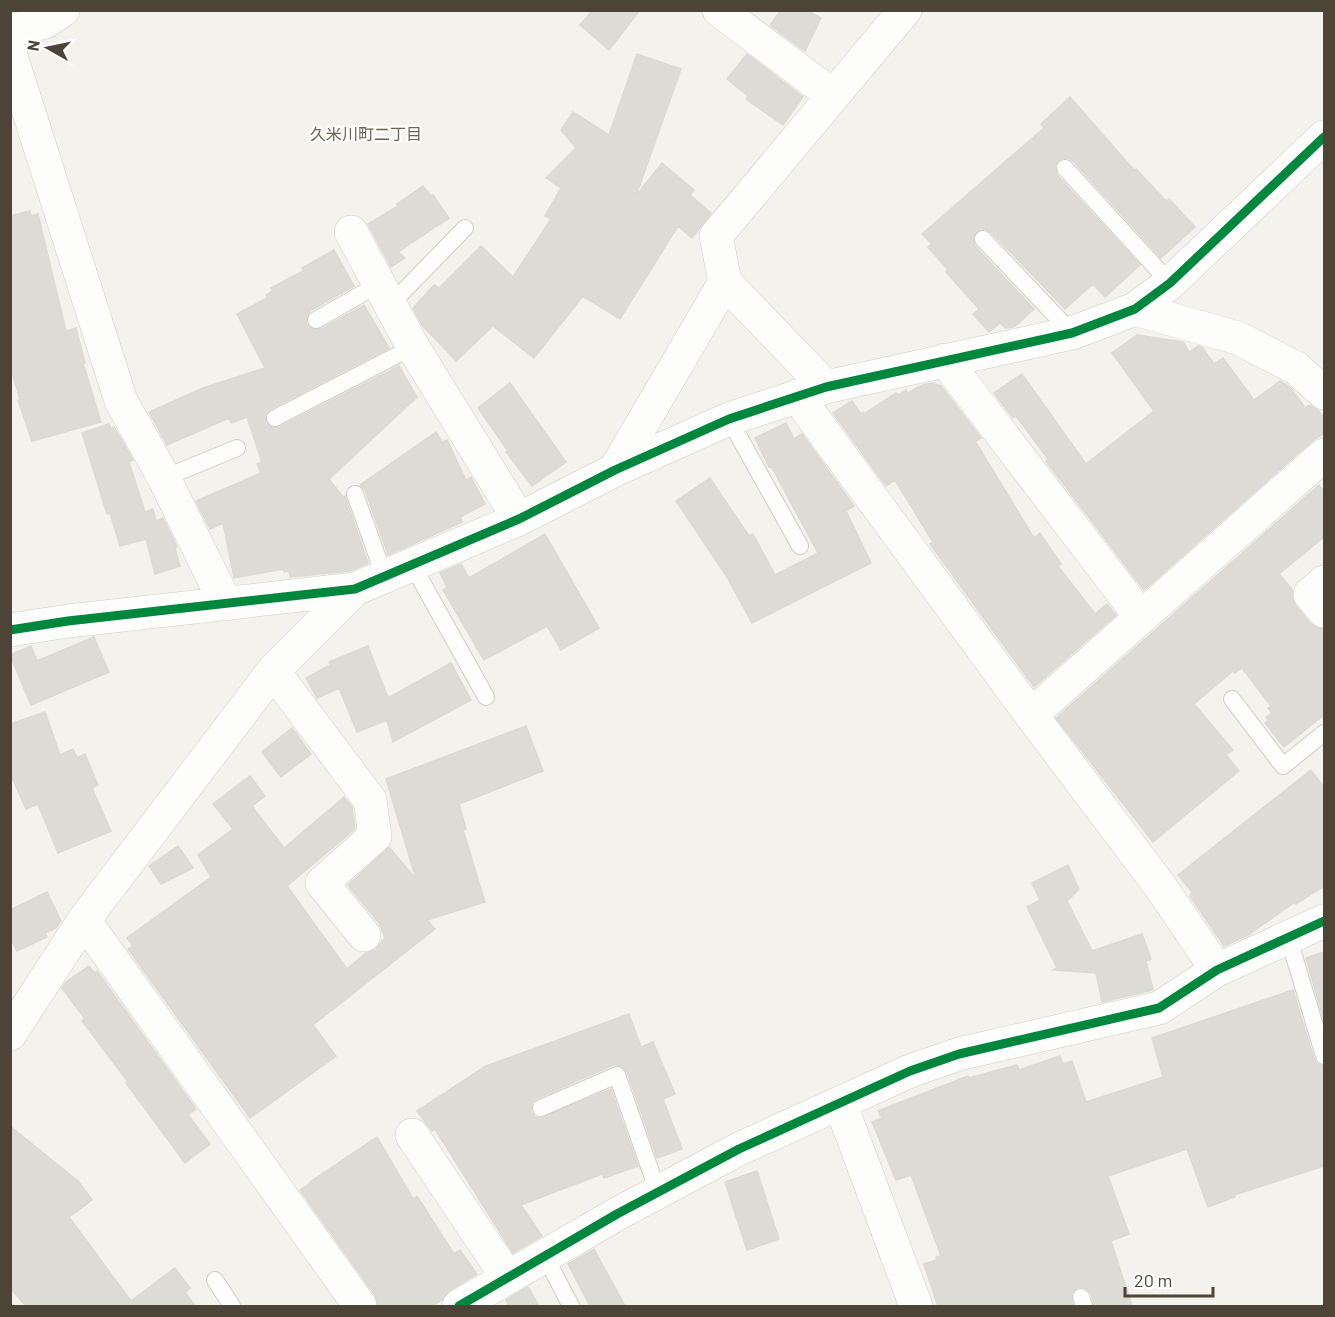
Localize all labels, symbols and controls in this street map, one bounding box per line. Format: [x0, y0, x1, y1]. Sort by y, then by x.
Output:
north arrow [18, 18, 78, 78]
text: N [22, 39, 43, 52]
district label: 久米川町二丁目 [310, 124, 422, 143]
scale bar [1125, 1260, 1214, 1298]
text: 20 m [1134, 1269, 1172, 1291]

